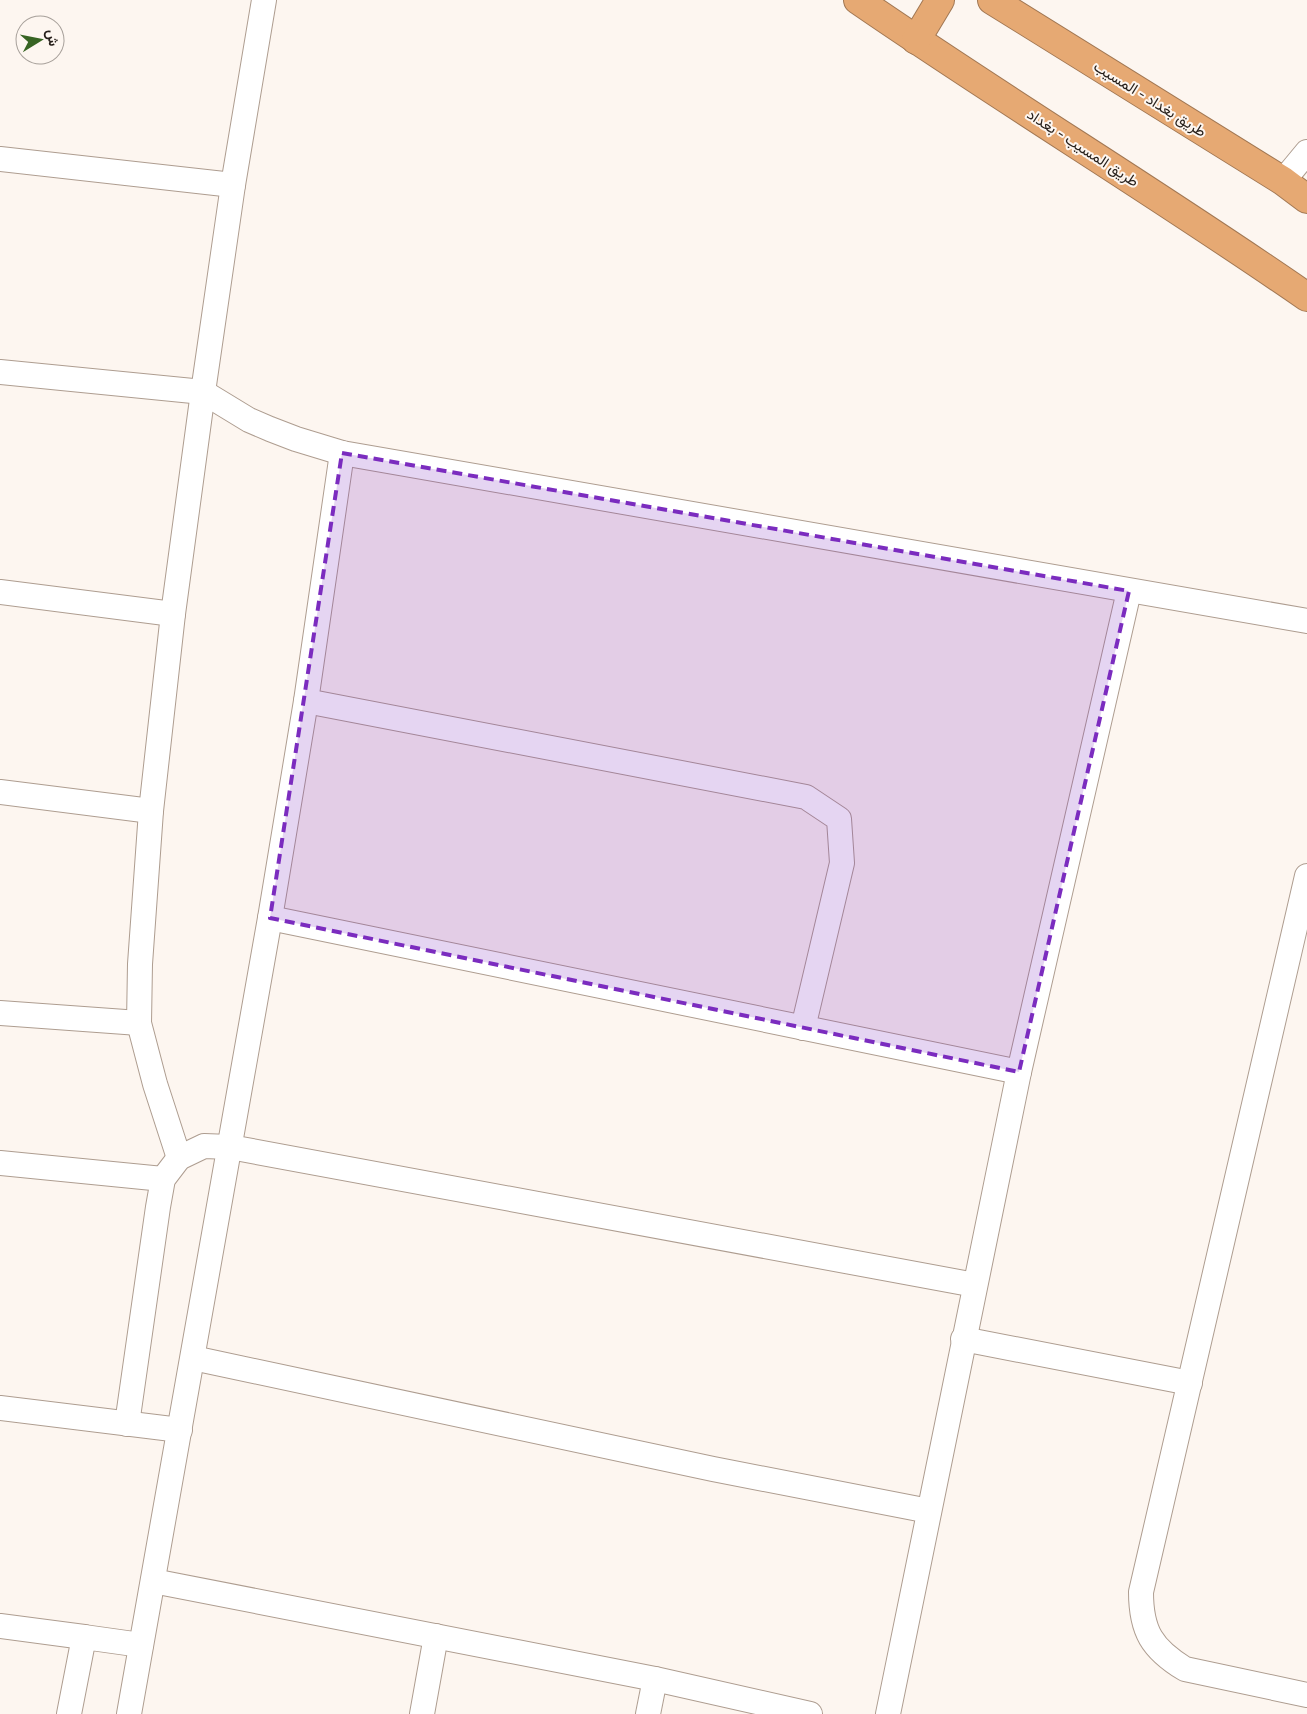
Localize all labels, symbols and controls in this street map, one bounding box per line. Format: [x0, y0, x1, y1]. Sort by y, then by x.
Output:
north arrow [15, 15, 65, 65]
text: ش [42, 28, 62, 48]
street label: طريق بغداد - المسيب [1090, 57, 1210, 142]
street label: طريق المسيب - بغداد [1023, 105, 1142, 192]

